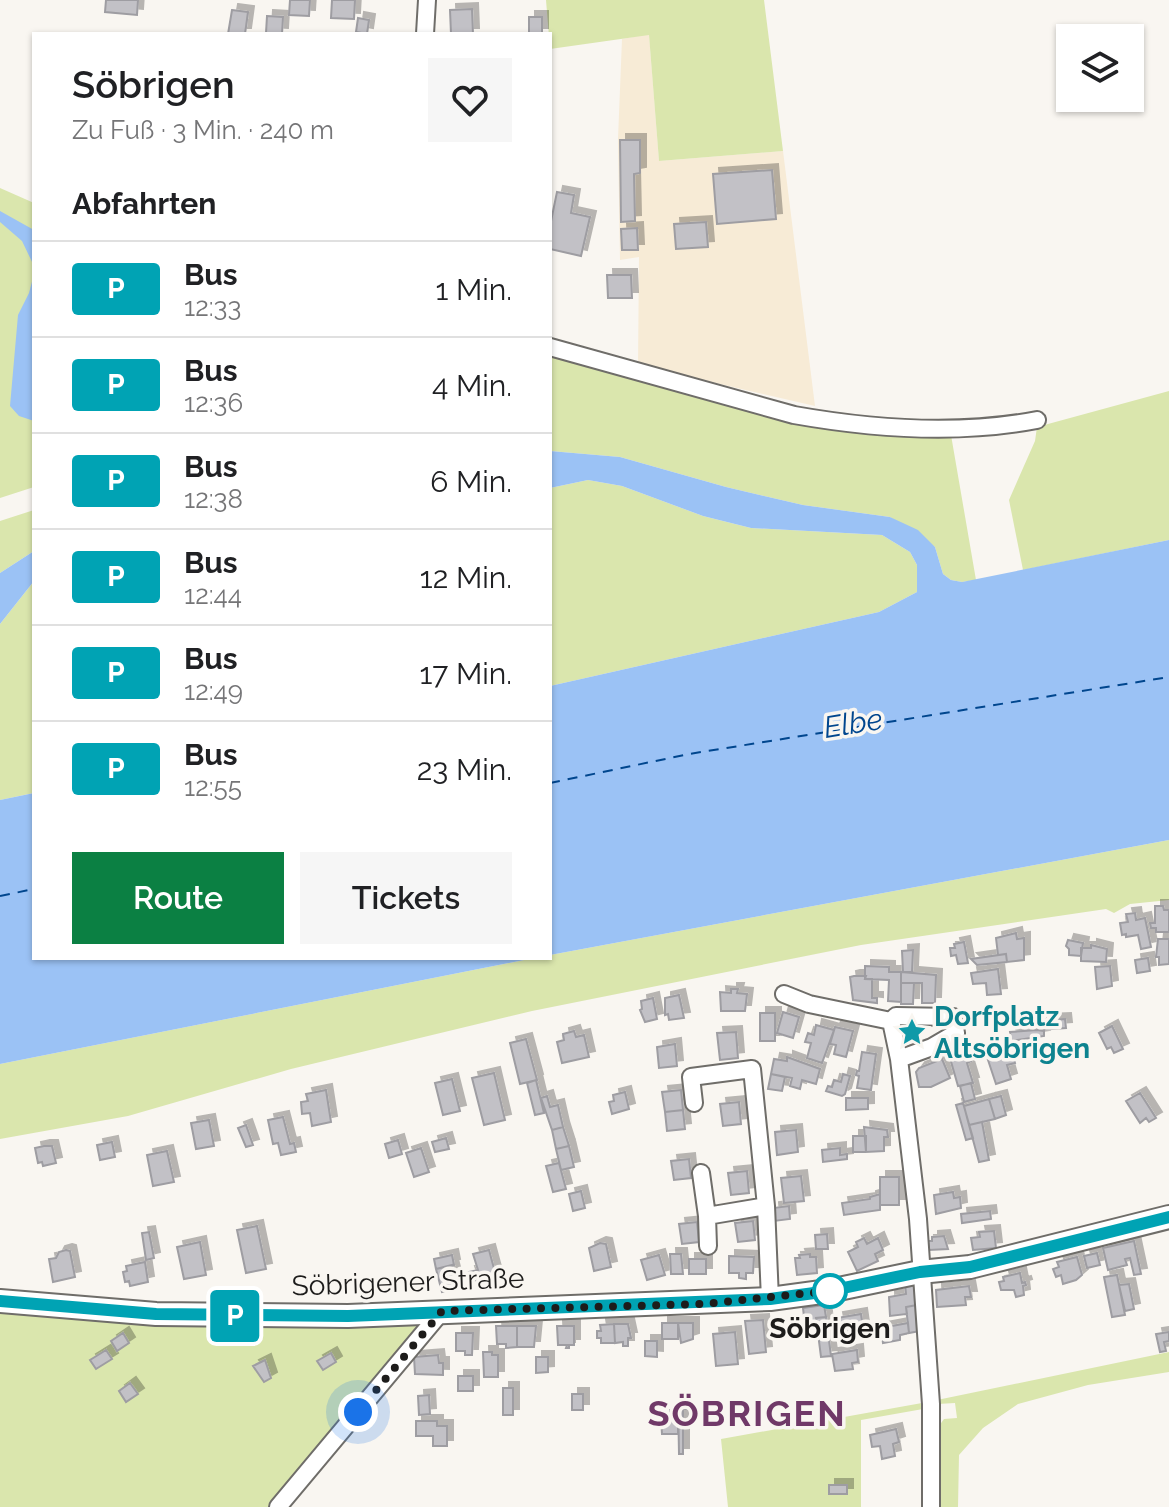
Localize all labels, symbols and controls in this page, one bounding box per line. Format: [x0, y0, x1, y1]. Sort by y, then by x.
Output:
map controls [1056, 24, 1144, 112]
button: layers [1056, 24, 1144, 112]
button: heart [428, 58, 512, 142]
text: Söbrigen [72, 62, 235, 107]
text: Zu Fuß · 3 Min. · 240 m [72, 115, 334, 145]
text: Abfahrten [72, 186, 216, 221]
text: Bus [184, 257, 238, 292]
text: P [107, 272, 125, 305]
text: 1 Min. [436, 272, 512, 307]
text: 12:33 [184, 292, 241, 322]
text: Bus [184, 353, 238, 388]
text: P [107, 368, 125, 401]
text: 4 Min. [432, 368, 512, 403]
text: 12:36 [184, 388, 243, 418]
text: Bus [184, 449, 238, 484]
text: P [107, 464, 125, 497]
text: 6 Min. [430, 464, 512, 499]
text: 12:38 [184, 484, 243, 514]
text: Bus [184, 545, 238, 580]
text: P [107, 560, 125, 593]
text: 12 Min. [420, 560, 512, 595]
text: 12:44 [184, 580, 242, 610]
text: Bus [184, 641, 238, 676]
text: P [107, 656, 125, 689]
text: 17 Min. [420, 656, 512, 691]
text: 12:49 [184, 676, 243, 706]
water label: Elbe [821, 701, 885, 745]
text: Bus [184, 737, 238, 772]
text: P [107, 752, 125, 785]
text: 23 Min. [417, 752, 512, 787]
text: 12:55 [184, 772, 242, 802]
button: Route [72, 852, 284, 944]
button: Tickets [300, 852, 512, 944]
place label: Dorfplatz Altsöbrigen [934, 1000, 1090, 1065]
place icon: Dorfplatz Altsöbrigen [897, 1017, 927, 1047]
street label: Söbrigener Straße [291, 1261, 525, 1303]
marker: Söbrigen [813, 1274, 847, 1308]
line badge: P [209, 1290, 261, 1342]
text: P [226, 1299, 244, 1332]
place label: Söbrigen [769, 1312, 891, 1345]
your location [338, 1392, 378, 1432]
district label: SÖBRIGEN [647, 1392, 847, 1434]

